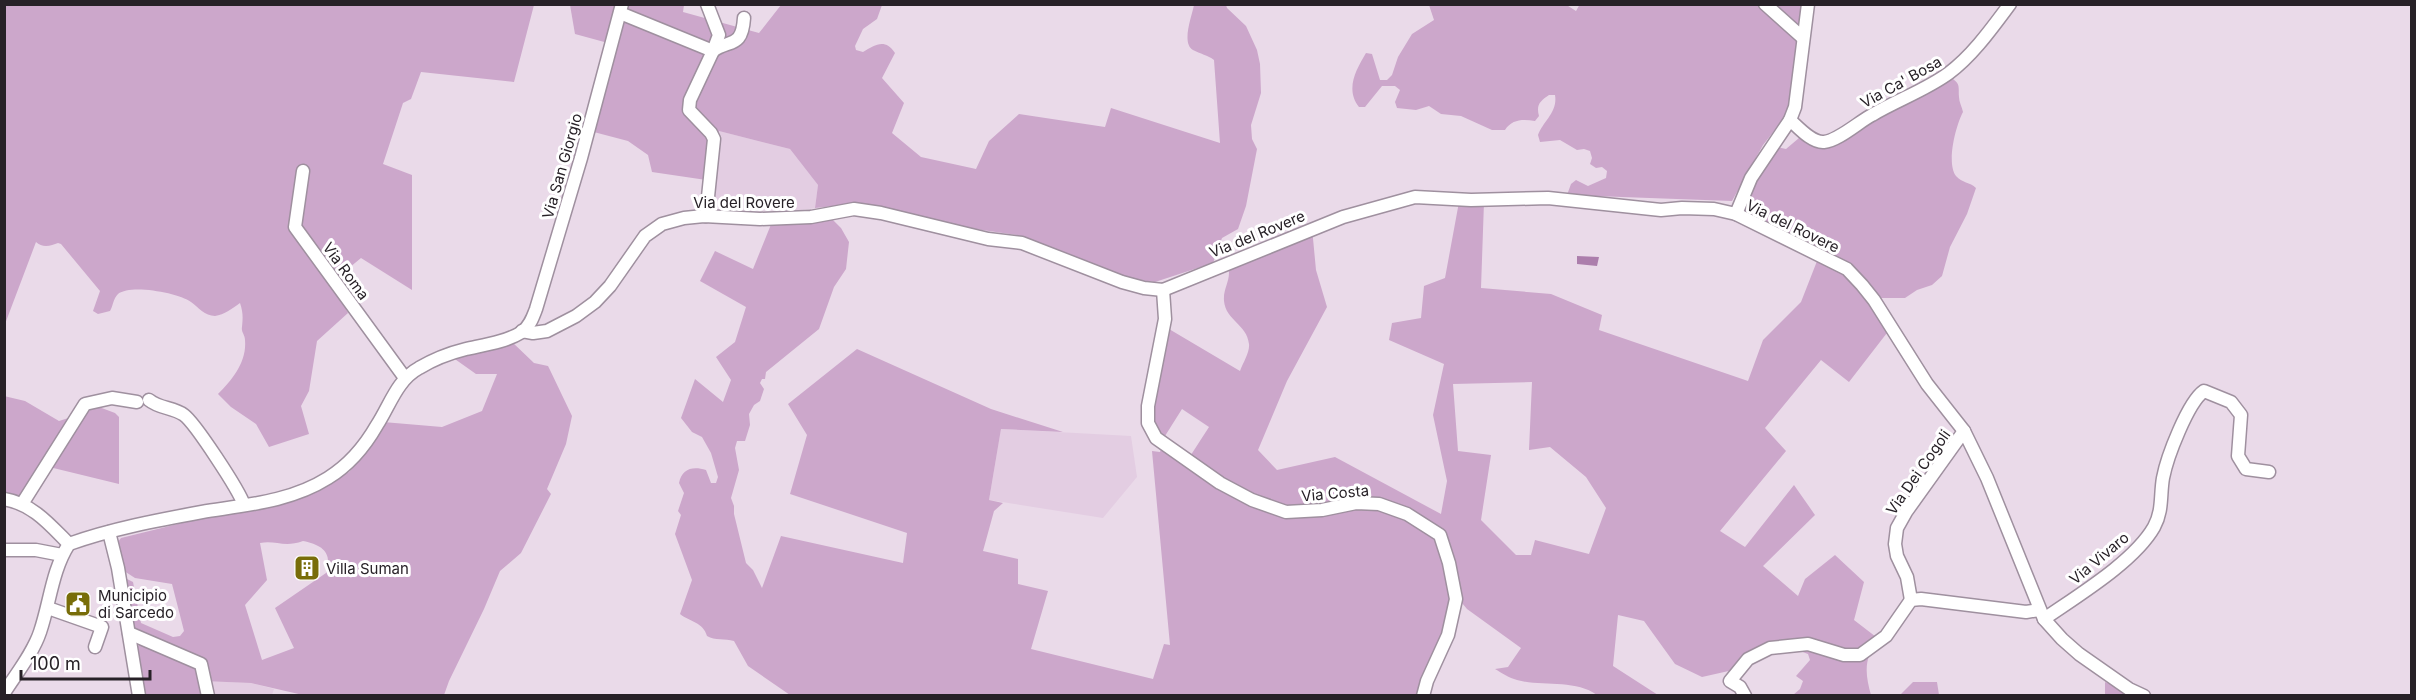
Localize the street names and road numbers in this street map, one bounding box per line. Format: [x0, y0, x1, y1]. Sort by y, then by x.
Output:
street label: Via Ca' Bosa [1857, 52, 1945, 112]
street label: Via San Giorgio [538, 111, 586, 221]
street label: Via del Rovere [693, 193, 795, 212]
street label: Via del Rovere [1743, 195, 1843, 257]
street label: Via del Rovere [1206, 206, 1308, 262]
street label: Via Roma [319, 238, 373, 304]
street label: Via Dei Cogoli [1882, 426, 1954, 518]
street label: Via Costa [1300, 481, 1370, 505]
street label: Via Vivaro [2065, 528, 2133, 588]

